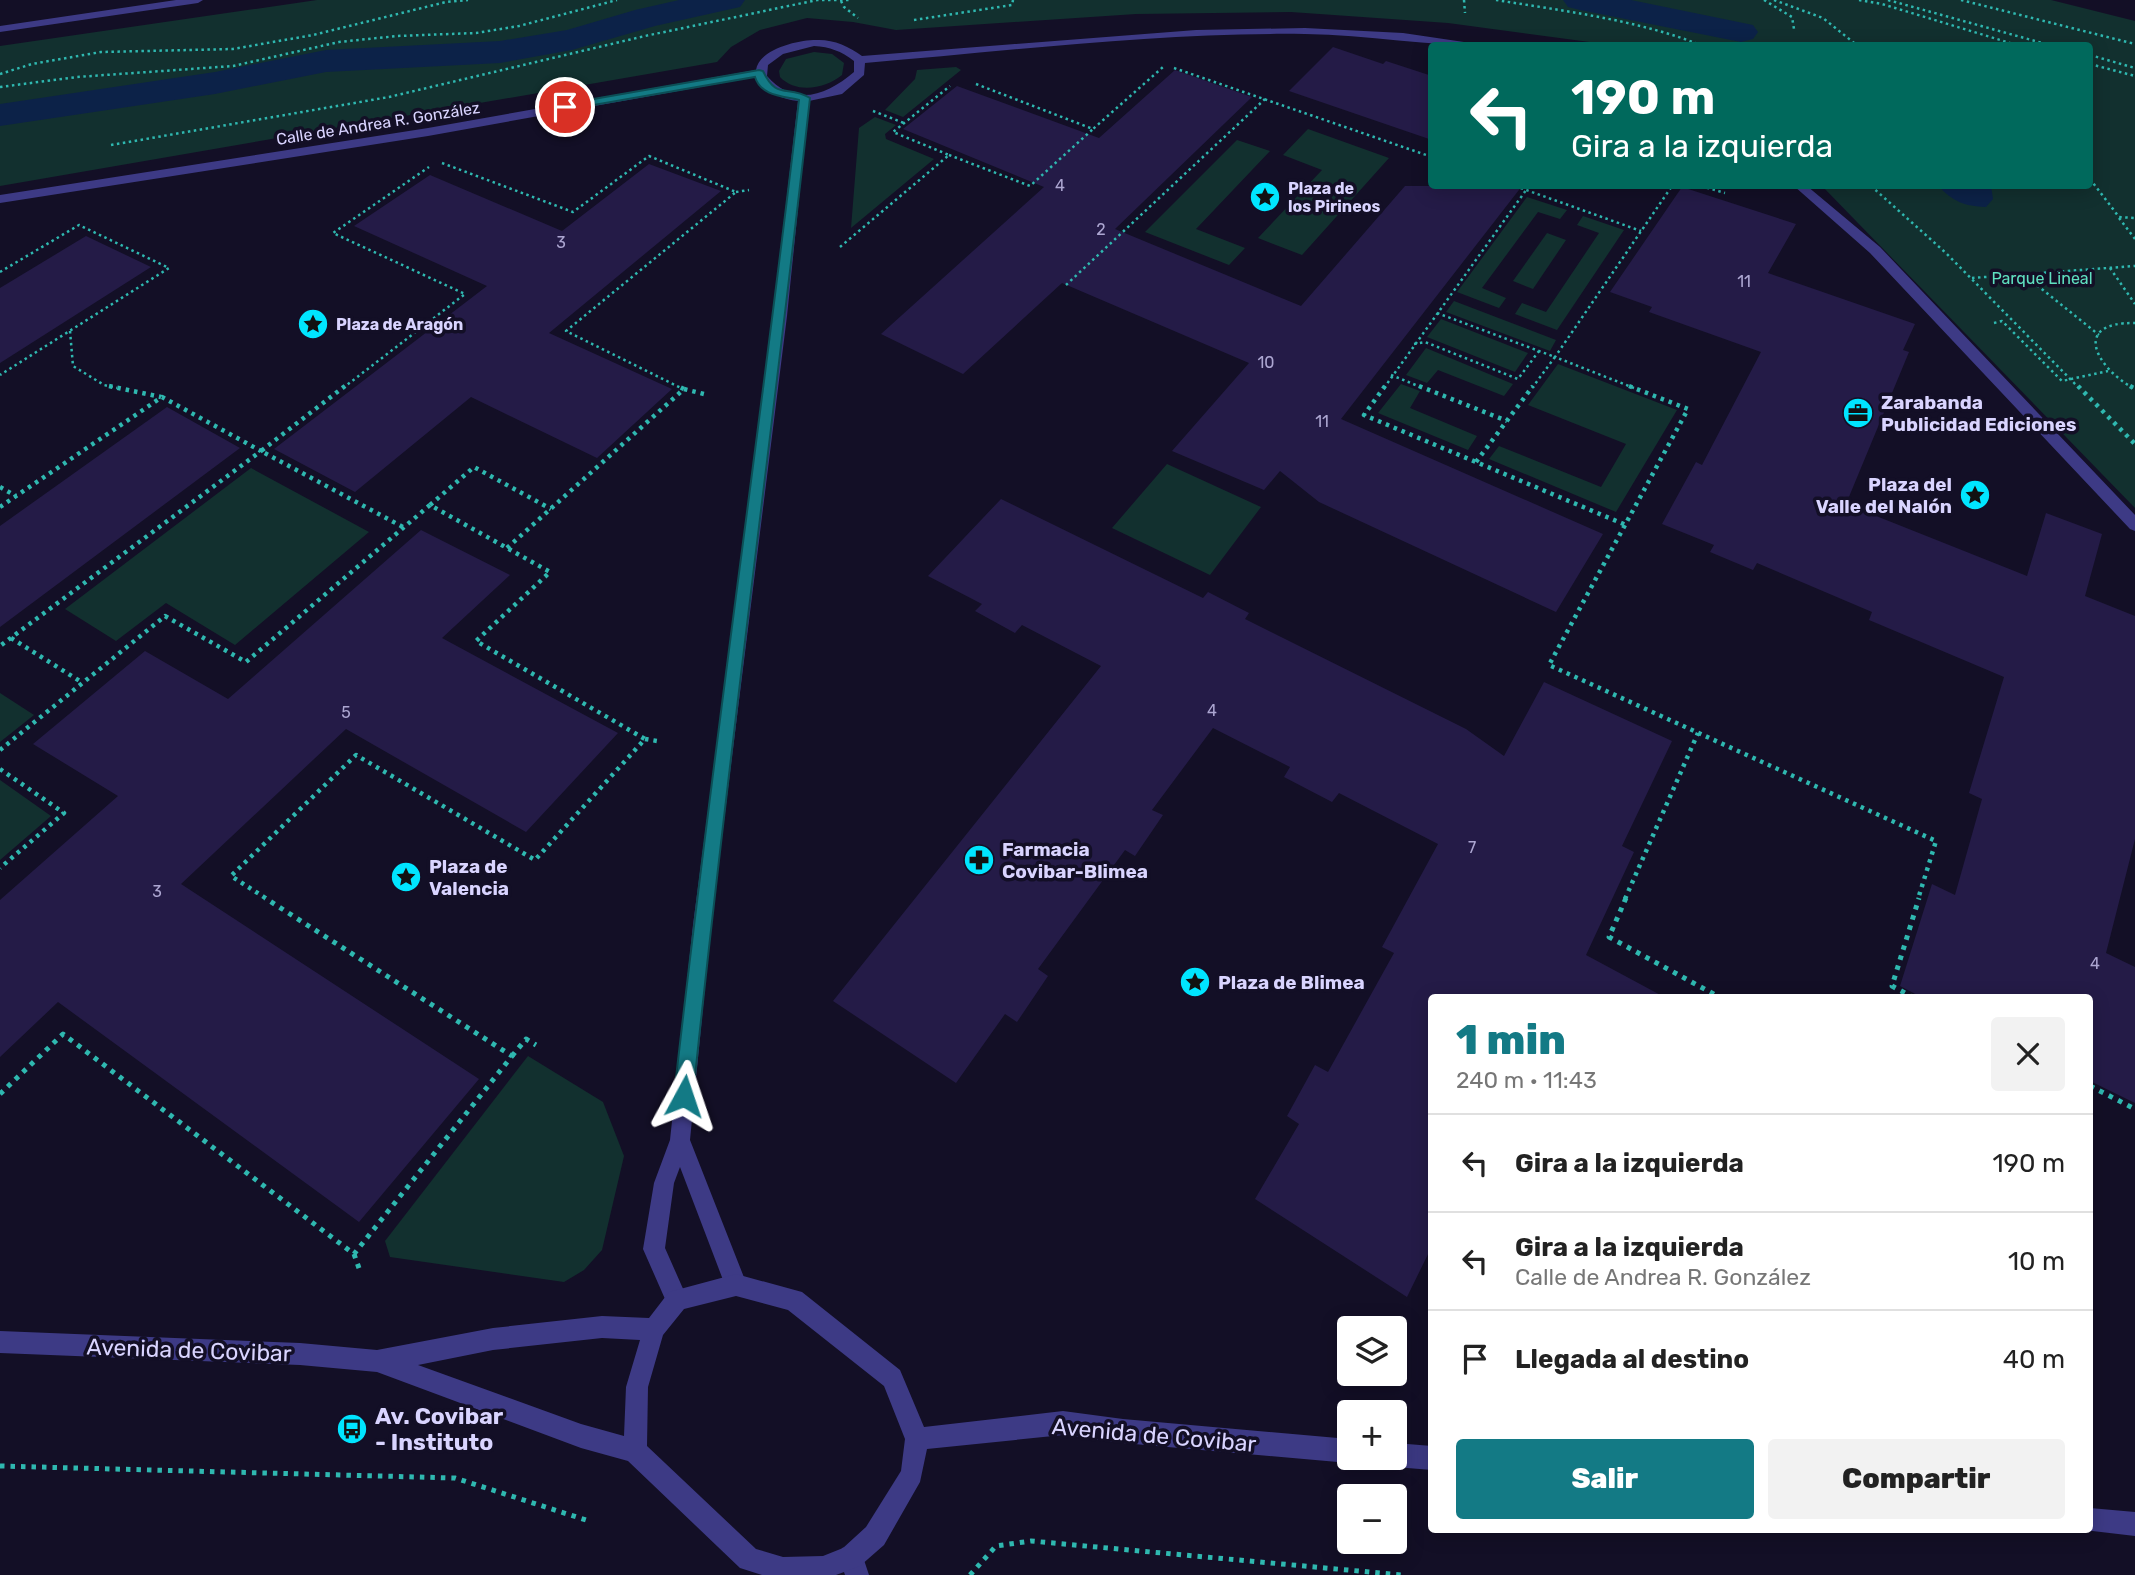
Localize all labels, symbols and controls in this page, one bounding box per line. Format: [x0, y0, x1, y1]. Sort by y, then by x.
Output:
text: 190 m [1571, 68, 1715, 126]
icon: left [1456, 70, 1547, 161]
pin [535, 77, 595, 137]
icon: arrive [546, 88, 584, 126]
street label: Calle de Andrea R. González [275, 98, 481, 149]
text: Gira a la izquierda [1571, 127, 1833, 165]
house number: 4 [1055, 176, 1065, 195]
place label: Plaza de los Pirineos [1288, 179, 1380, 216]
place icon: Plaza de los Pirineos [1248, 180, 1282, 214]
house number: 2 [1096, 220, 1106, 239]
house number: 3 [556, 233, 566, 252]
park label: Parque Lineal [1991, 269, 2093, 288]
house number: 11 [1737, 272, 1751, 291]
place icon: Plaza de Aragón [296, 307, 330, 341]
place label: Plaza de Aragón [336, 315, 463, 334]
house number: 10 [1257, 353, 1275, 372]
place label: Zarabanda Publicidad Ediciones [1881, 391, 2077, 436]
office icon: Zarabanda Publicidad Ediciones [1841, 396, 1875, 430]
house number: 11 [1315, 412, 1329, 431]
place label: Plaza del Valle del Nalón [1816, 473, 1952, 518]
place icon: Plaza del Valle del Nalón [1958, 478, 1992, 512]
house number: 4 [1207, 701, 1217, 720]
house number: 5 [341, 703, 351, 722]
place label: Farmacia Covibar-Blimea [1002, 838, 1148, 883]
house number: 7 [1468, 838, 1476, 857]
pharmacy icon: Farmacia Covibar-Blimea [962, 843, 996, 877]
place label: Plaza de Valencia [429, 855, 509, 900]
place icon: Plaza de Valencia [389, 860, 423, 894]
house number: 3 [152, 882, 162, 901]
house number: 4 [2090, 954, 2100, 973]
place icon: Plaza de Blimea [1178, 965, 1212, 999]
place label: Plaza de Blimea [1218, 971, 1365, 994]
text: 1 min [1456, 1015, 1566, 1065]
button: close [1991, 1017, 2065, 1091]
position arrow [647, 1059, 721, 1133]
text: 240 m · 11:43 [1456, 1066, 1597, 1094]
icon: left [1456, 1144, 1494, 1182]
text: Gira a la izquierda [1515, 1148, 1744, 1179]
text: 190 m [1992, 1148, 2065, 1179]
text: Gira a la izquierda [1515, 1232, 1744, 1263]
icon: left [1456, 1242, 1494, 1280]
text: 10 m [2008, 1246, 2065, 1277]
text: Calle de Andrea R. González [1515, 1263, 1811, 1291]
map controls [1337, 1316, 1407, 1554]
button: layers [1337, 1316, 1407, 1386]
street label: Avenida de Covibar [86, 1332, 292, 1368]
icon: arrive [1456, 1340, 1494, 1378]
text: Llegada al destino [1515, 1344, 1749, 1375]
text: 40 m [2003, 1344, 2065, 1375]
button: + [1337, 1400, 1407, 1470]
place label: Av. Covibar - Instituto [375, 1402, 504, 1456]
bus stop icon: Av. Covibar - Instituto [335, 1412, 369, 1446]
street label: Avenida de Covibar [1051, 1412, 1258, 1458]
button: Salir [1456, 1439, 1754, 1519]
button: Compartir [1768, 1439, 2065, 1519]
button: − [1337, 1484, 1407, 1554]

